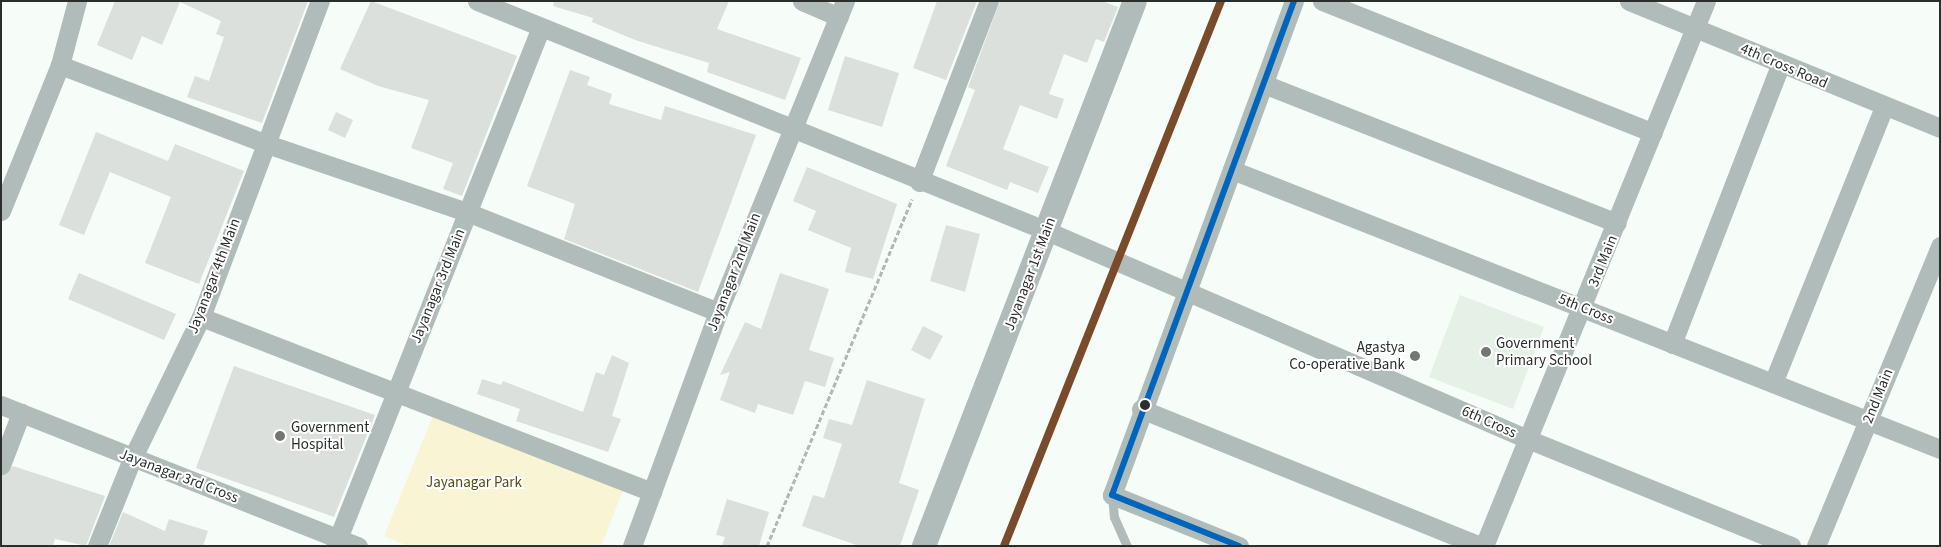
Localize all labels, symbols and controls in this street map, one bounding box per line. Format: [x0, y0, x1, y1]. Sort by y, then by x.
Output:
street label: 4th Cross Road [1738, 40, 1830, 92]
street label: Jayanagar 2nd Main [703, 210, 765, 334]
street label: Jayanagar 1st Main [1000, 215, 1060, 333]
street label: Jayanagar 4th Main [184, 216, 244, 336]
street label: Jayanagar 3rd Main [407, 226, 469, 346]
street label: 3rd Main [1585, 233, 1621, 289]
street label: 5th Cross [1556, 290, 1616, 328]
place label: Government Primary School [1496, 334, 1592, 369]
place label: Agastya Co-operative Bank [1289, 338, 1405, 373]
marker: Government Primary School [1480, 346, 1492, 358]
marker: Agastya Co-operative Bank [1409, 350, 1421, 362]
street label: 2nd Main [1859, 366, 1897, 426]
unlabelled marker [1140, 400, 1150, 410]
street label: 6th Cross [1459, 402, 1519, 442]
place label: Government Hospital [291, 418, 369, 453]
marker: Government Hospital [273, 429, 287, 443]
street label: Jayanagar 3rd Cross [117, 445, 241, 507]
park label: Jayanagar Park [426, 474, 522, 492]

